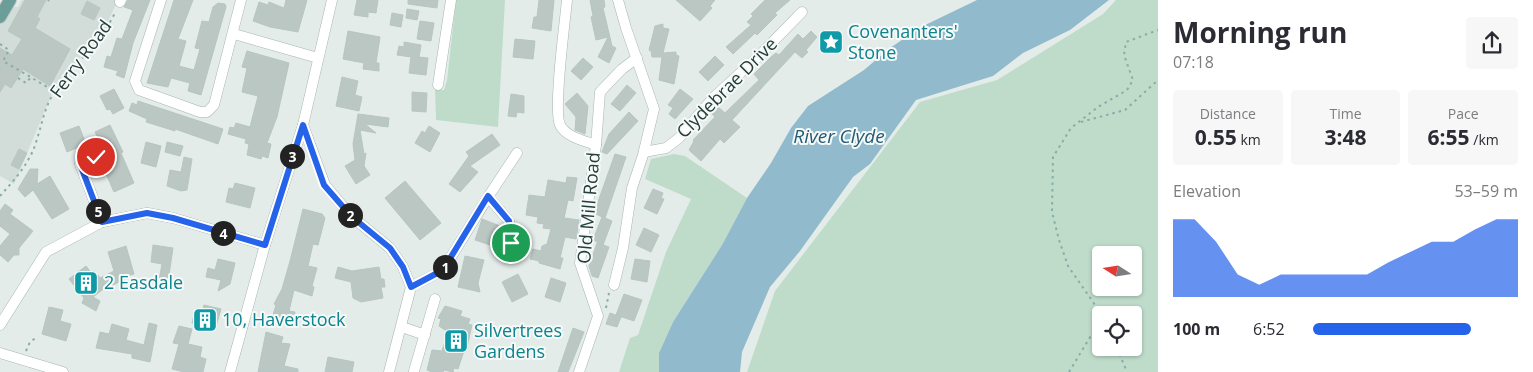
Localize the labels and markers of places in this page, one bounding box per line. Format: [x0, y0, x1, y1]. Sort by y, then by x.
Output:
place label: Covenanters' Stone [848, 19, 958, 64]
place icon: Covenanters' Stone [818, 29, 844, 55]
pin [75, 136, 117, 178]
pin: 3 [280, 144, 304, 168]
pin: 5 [86, 198, 110, 224]
pin: 2 [338, 202, 362, 228]
pin: 4 [210, 220, 236, 246]
pin [490, 222, 532, 264]
pin: 1 [432, 254, 458, 280]
building icon: 2 Easdale [73, 270, 99, 296]
place label: 2 Easdale [104, 270, 183, 294]
building icon: 10, Haverstock [192, 307, 218, 333]
place label: 10, Haverstock [222, 307, 346, 331]
place label: Silvertrees Gardens [474, 318, 562, 363]
building icon: Silvertrees Gardens [443, 328, 469, 354]

